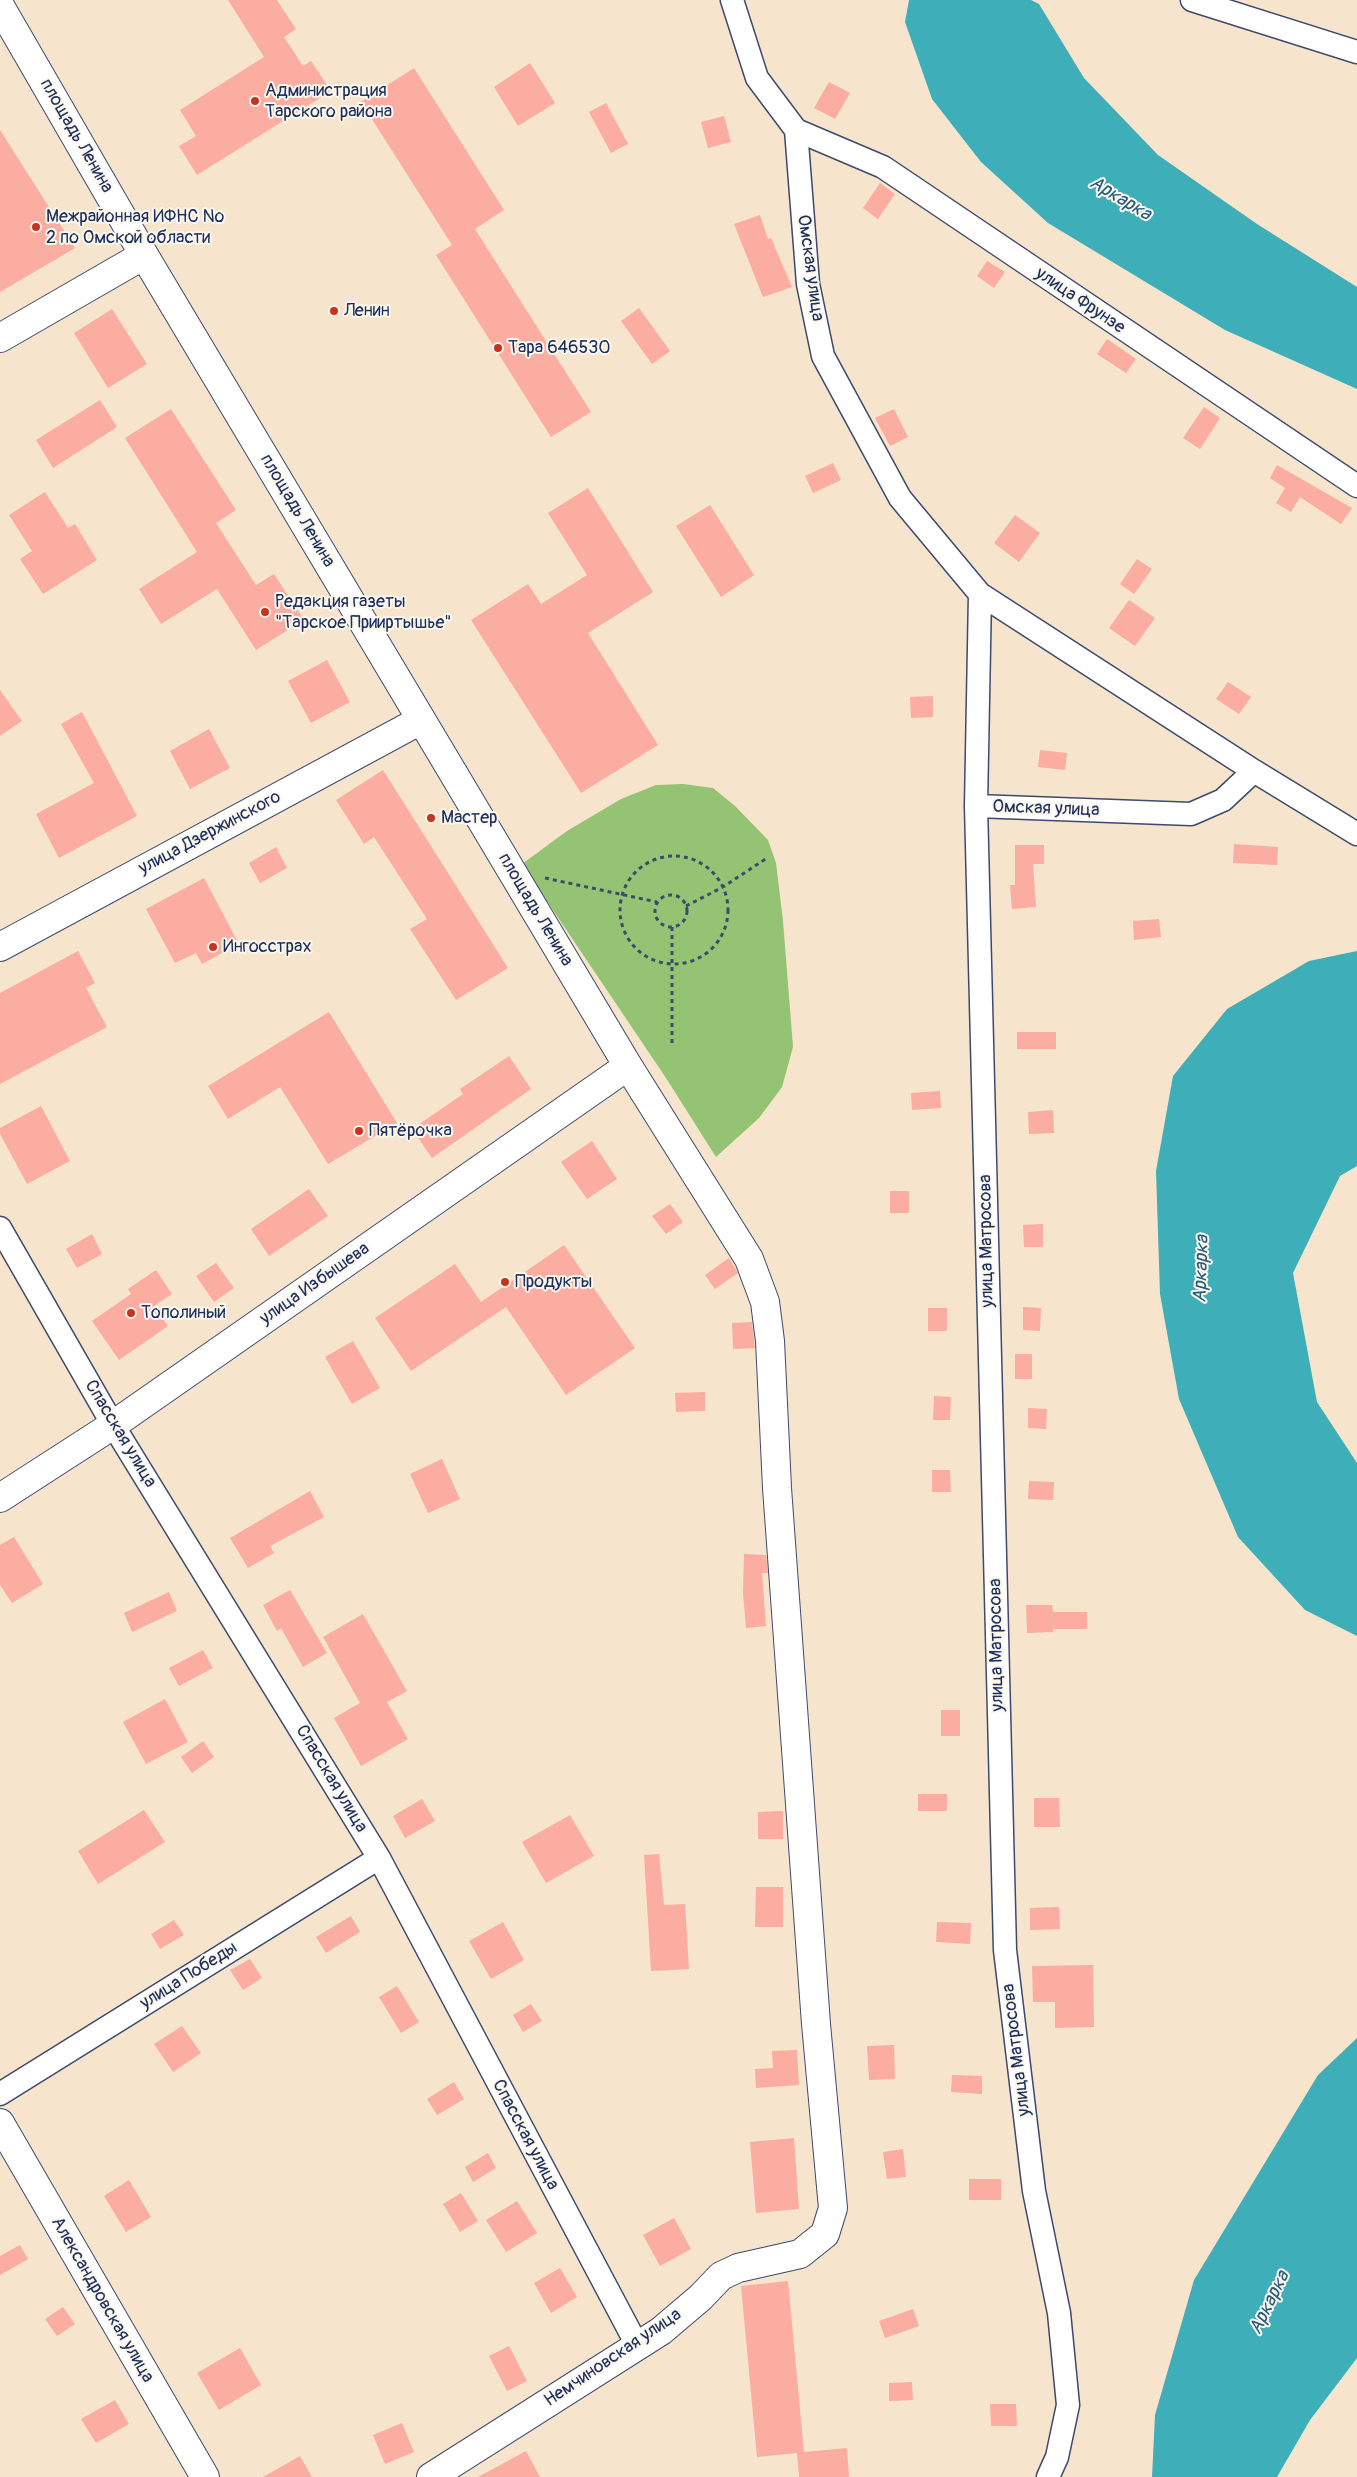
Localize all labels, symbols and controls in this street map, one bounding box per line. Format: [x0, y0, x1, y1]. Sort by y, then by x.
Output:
street label: площадь Ленина [35, 75, 117, 197]
place label: Администрация Тарского района [265, 80, 392, 122]
marker: Администрация Тарского района [249, 95, 261, 107]
water label: Аркарка [1085, 172, 1155, 226]
place label: Межрайонная ИФНС № 2 по Омской области [46, 206, 224, 248]
street label: Омская улица [792, 213, 828, 323]
marker: Межрайонная ИФНС № 2 по Омской области [30, 221, 42, 233]
street label: улица Фрунзе [1031, 263, 1129, 339]
place label: Ленин [344, 300, 390, 322]
marker: Ленин [328, 305, 340, 317]
place label: Тара 646530 [508, 337, 611, 359]
marker: Тара 646530 [492, 342, 504, 354]
street label: площадь Ленина [255, 450, 339, 572]
place label: Редакция газеты "Тарское Прииртышье" [275, 591, 452, 634]
marker: Редакция газеты "Тарское Прииртышье" [259, 606, 271, 618]
street label: улица Дзержинского [135, 786, 285, 880]
street label: Омская улица [992, 796, 1100, 822]
place label: Мастер [441, 807, 498, 829]
marker: Мастер [425, 812, 437, 824]
street label: площадь Ленина [493, 849, 577, 971]
place label: Ингосстрах [223, 936, 311, 958]
marker: Ингосстрах [207, 941, 219, 953]
place label: Пятёрочка [369, 1120, 452, 1142]
marker: Пятёрочка [353, 1125, 365, 1137]
street label: улица Матросова [975, 1174, 999, 1308]
water label: Аркарка [1189, 1235, 1215, 1303]
street label: улица Избышева [256, 1238, 374, 1330]
place label: Продукты [515, 1271, 592, 1293]
marker: Продукты [499, 1276, 511, 1288]
place label: Тополиный [141, 1302, 226, 1324]
marker: Тополиный [125, 1307, 137, 1319]
street label: Спасская улица [79, 1376, 161, 1492]
street label: улица Матросова [985, 1578, 1009, 1712]
street label: Спасская улица [290, 1721, 372, 1837]
street label: улица Победы [136, 1937, 242, 2015]
street label: улица Матросова [998, 1983, 1036, 2117]
street label: Спасская улица [487, 2076, 563, 2194]
street label: Александровская улица [46, 2213, 158, 2387]
water label: Аркарка [1245, 2268, 1295, 2338]
street label: Немчиновская улица [540, 2304, 686, 2412]

